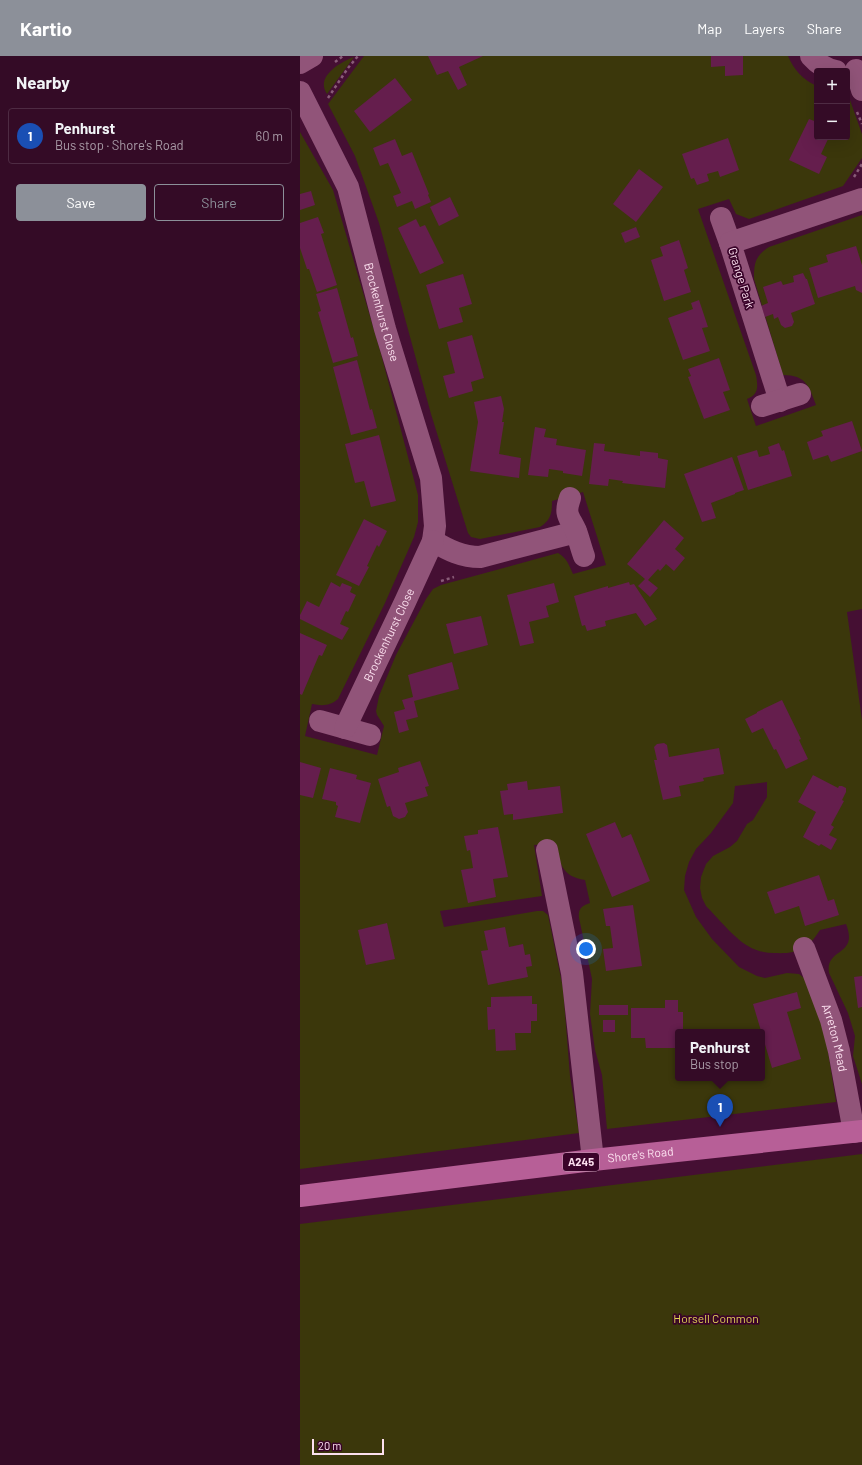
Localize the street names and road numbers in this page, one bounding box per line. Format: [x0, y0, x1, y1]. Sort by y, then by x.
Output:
street label: Grange Park [726, 245, 758, 310]
street label: Brockenhurst Close [362, 261, 403, 363]
street label: Brockenhurst Close [360, 586, 416, 684]
street label: Arreton Mead [820, 1002, 851, 1073]
street label: Shore's Road [607, 1143, 674, 1164]
road number: A245 [563, 1153, 599, 1171]

